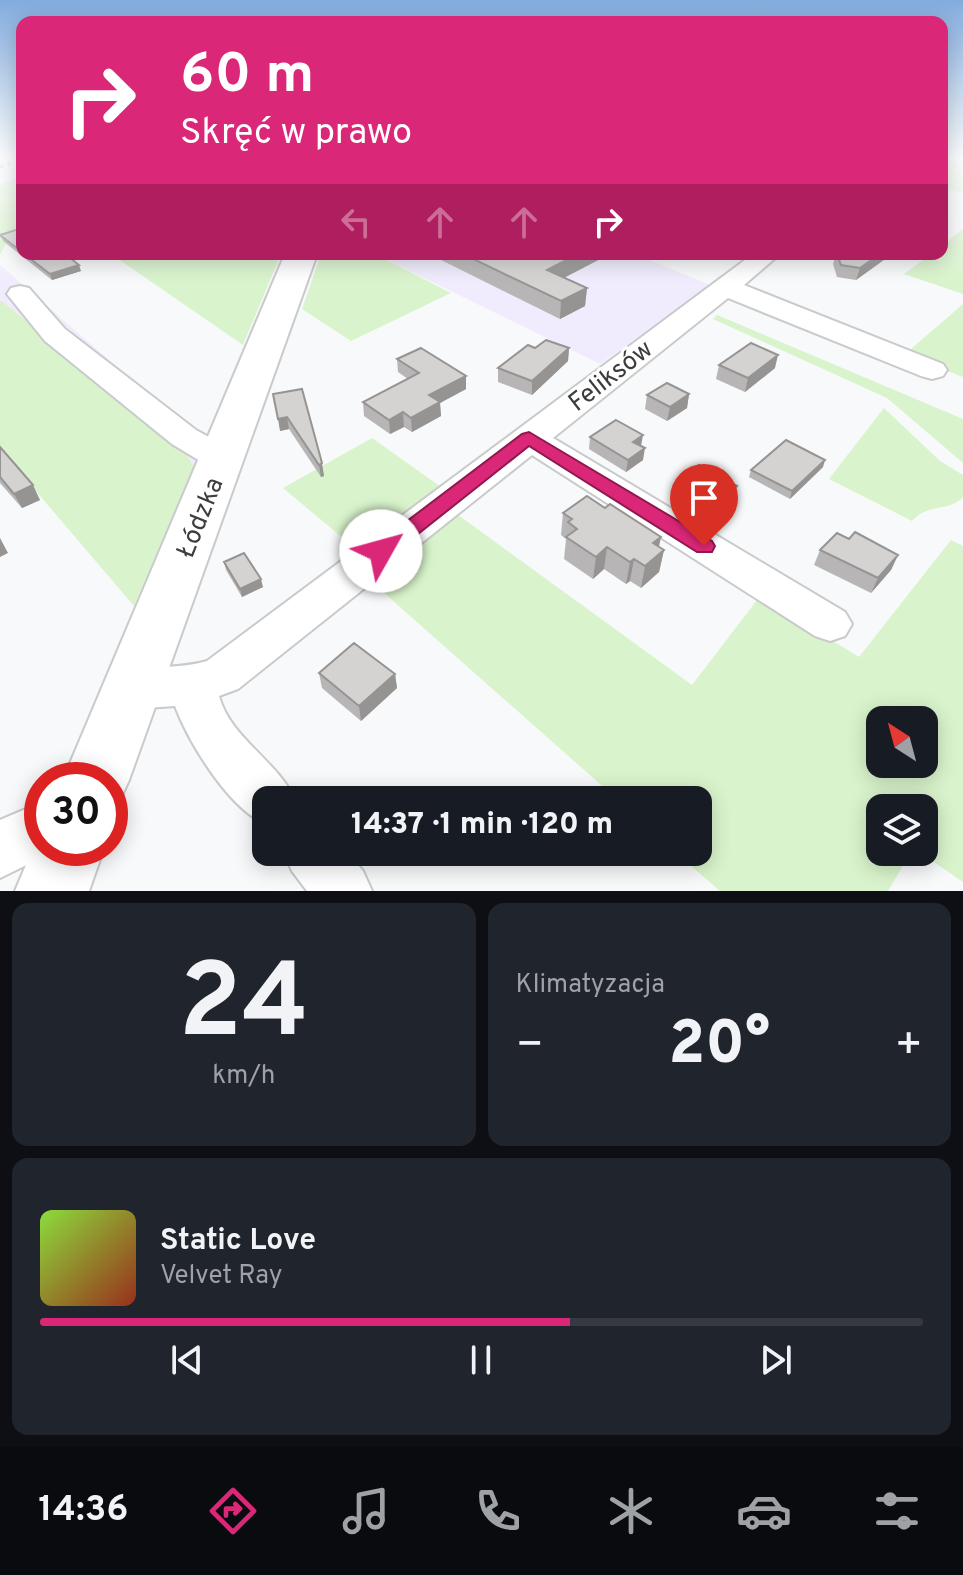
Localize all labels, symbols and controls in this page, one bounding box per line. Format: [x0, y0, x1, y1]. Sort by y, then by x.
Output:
text: 60 m [180, 42, 314, 112]
icon: right [48, 48, 152, 152]
text: Skręć w prawo [180, 111, 412, 157]
icon: left [334, 200, 378, 244]
icon: ahead [418, 200, 462, 244]
icon: ahead [502, 200, 546, 244]
icon: right [586, 200, 630, 244]
street label: Feliksów [563, 334, 660, 420]
pin [670, 464, 738, 546]
street label: Łódzka [170, 473, 232, 563]
icon: arrive [682, 476, 726, 520]
position arrow [339, 509, 423, 593]
north arrow [866, 706, 938, 778]
map controls [866, 706, 938, 866]
speed limit sign: 30 [24, 762, 128, 866]
button: layers [866, 794, 938, 866]
text: 14:37 · 1 min · 120 m [351, 807, 613, 844]
text: 24 [179, 942, 309, 1074]
text: Klimatyzacja [516, 969, 665, 1002]
text: 20° [668, 1009, 770, 1085]
text: − [516, 1019, 544, 1075]
text: + [895, 1019, 923, 1075]
text: km/h [212, 1060, 275, 1093]
text: Static Love [160, 1223, 316, 1260]
text: Velvet Ray [160, 1260, 283, 1293]
icon: previous [165, 1338, 209, 1382]
icon: pause [459, 1338, 503, 1382]
icon: next [754, 1338, 798, 1382]
icon: directions [205, 1483, 261, 1539]
icon: music [338, 1483, 394, 1539]
icon: phone [470, 1483, 526, 1539]
icon: climate [603, 1483, 659, 1539]
icon: car [736, 1483, 792, 1539]
icon: filters [869, 1483, 925, 1539]
text: 14:36 [38, 1488, 128, 1534]

